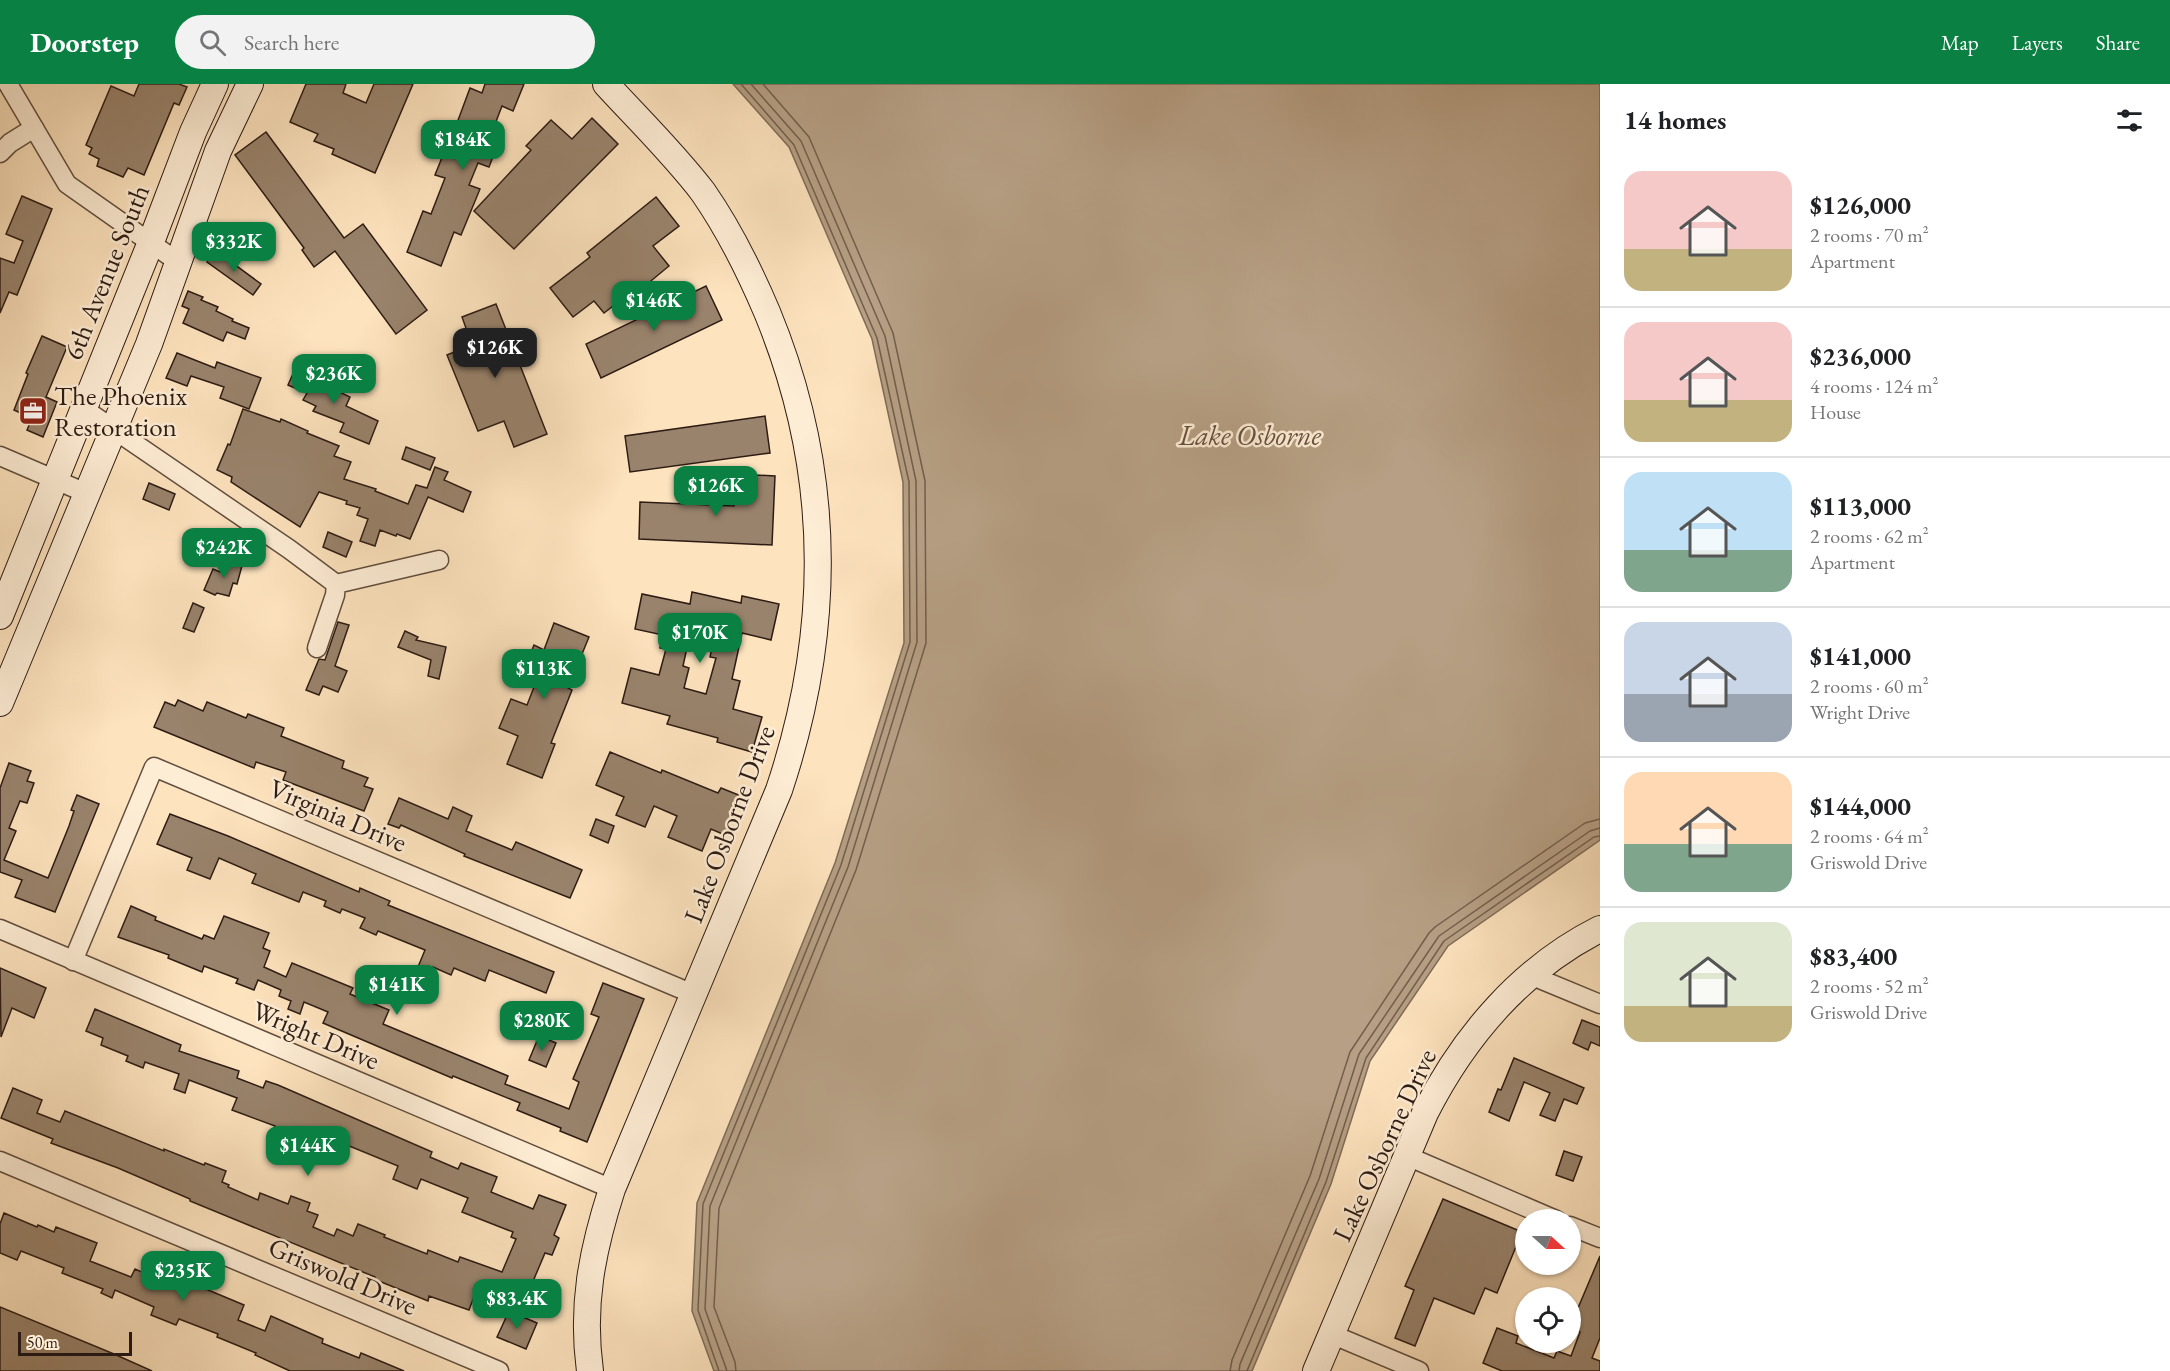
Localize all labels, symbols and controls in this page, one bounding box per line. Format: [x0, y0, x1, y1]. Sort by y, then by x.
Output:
search box [175, 15, 595, 69]
text: Doorstep [30, 24, 139, 60]
icon: search [196, 26, 229, 59]
text: Search here [244, 28, 339, 57]
text: Map [1941, 29, 1979, 56]
text: Layers [2012, 29, 2063, 56]
text: Share [2096, 29, 2140, 56]
text: 14 homes [1624, 103, 1726, 137]
icon: filters [2113, 104, 2146, 137]
pin: $184K [421, 120, 505, 171]
text: $184K [435, 126, 491, 152]
street label: 6th Avenue South [55, 179, 157, 365]
text: $126,000 [1810, 188, 1911, 222]
icon: home [1672, 195, 1744, 267]
pin: $332K [192, 222, 276, 273]
text: 2 rooms · 70 m² [1810, 222, 1929, 248]
text: $332K [206, 228, 262, 254]
text: Apartment [1810, 248, 1895, 274]
pin: $146K [612, 281, 696, 332]
text: $146K [626, 287, 682, 313]
pin: $126K [453, 328, 537, 379]
text: $126K [467, 334, 523, 360]
text: $236,000 [1810, 339, 1911, 373]
icon: home [1672, 346, 1744, 418]
pin: $236K [292, 354, 376, 405]
text: $236K [306, 360, 362, 386]
text: 4 rooms · 124 m² [1810, 373, 1938, 399]
place label: The Phoenix Restoration [54, 378, 187, 444]
office icon: The Phoenix Restoration [17, 395, 49, 427]
text: House [1810, 399, 1861, 425]
water label: Lake Osborne [1178, 417, 1322, 453]
pin: $126K [674, 466, 758, 517]
text: $126K [688, 472, 744, 498]
text: $113,000 [1810, 489, 1911, 523]
icon: home [1672, 496, 1744, 568]
text: 2 rooms · 62 m² [1810, 523, 1929, 549]
pin: $242K [182, 528, 266, 579]
text: $242K [196, 534, 252, 560]
text: Apartment [1810, 549, 1895, 575]
pin: $170K [658, 613, 742, 664]
text: $170K [672, 619, 728, 645]
text: $141,000 [1810, 639, 1911, 673]
icon: home [1672, 646, 1744, 718]
pin: $113K [502, 649, 586, 700]
text: $113K [516, 655, 572, 681]
text: 2 rooms · 60 m² [1810, 673, 1929, 699]
text: Wright Drive [1810, 699, 1910, 725]
street label: Lake Osborne Drive [675, 720, 783, 928]
street label: Virginia Drive [264, 770, 412, 860]
text: $144,000 [1810, 789, 1911, 823]
icon: home [1672, 796, 1744, 868]
text: 2 rooms · 64 m² [1810, 823, 1929, 849]
text: Griswold Drive [1810, 849, 1927, 875]
text: $83,400 [1810, 939, 1897, 973]
icon: home [1672, 946, 1744, 1018]
pin: $141K [355, 965, 439, 1016]
text: $141K [369, 971, 425, 997]
text: 2 rooms · 52 m² [1810, 973, 1929, 999]
street label: Wright Drive [247, 992, 385, 1078]
text: Griswold Drive [1810, 999, 1927, 1025]
pin: $280K [500, 1001, 584, 1052]
text: $280K [514, 1007, 570, 1033]
street label: Lake Osborne Drive [1324, 1043, 1444, 1247]
pin: $144K [266, 1126, 350, 1177]
text: $144K [280, 1132, 336, 1158]
north arrow [1515, 1209, 1581, 1275]
map controls [1515, 1209, 1581, 1353]
street label: Griswold Drive [263, 1229, 423, 1323]
pin: $235K [141, 1251, 225, 1302]
text: $235K [155, 1257, 211, 1283]
pin: $83.4K [468, 1279, 566, 1330]
text: $83.4K [486, 1285, 548, 1311]
button: locate [1515, 1287, 1581, 1353]
scale bar [18, 1329, 132, 1356]
text: 50 m [27, 1332, 58, 1353]

